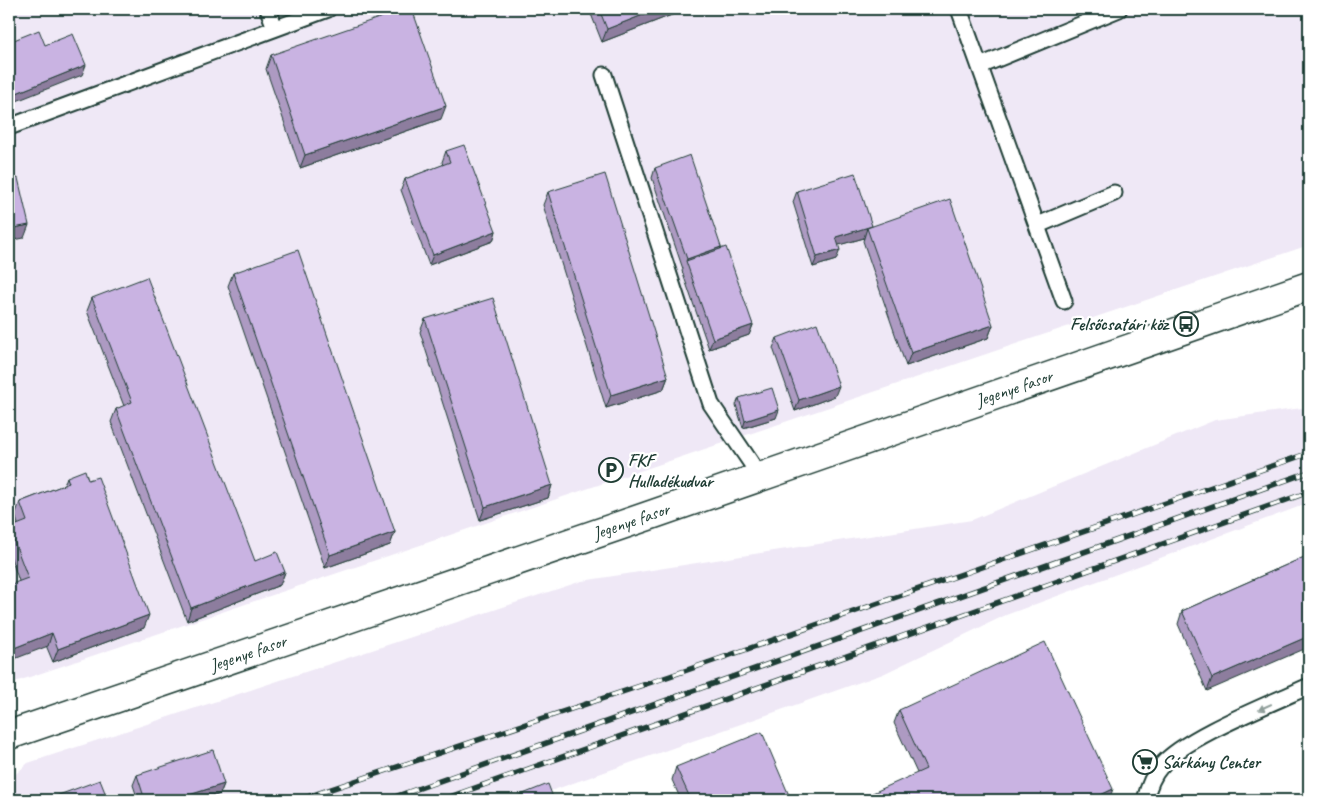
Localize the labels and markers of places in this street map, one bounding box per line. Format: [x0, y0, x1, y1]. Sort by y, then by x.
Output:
bus stop icon: Felsőcsatári köz [1173, 311, 1199, 337]
place label: Felsőcsatári köz [1070, 313, 1170, 335]
place label: FKF Hulladékudvar [628, 449, 715, 492]
parking icon: FKF Hulladékudvar [598, 457, 624, 483]
supermarket icon: Sárkány Center [1132, 749, 1158, 775]
place label: Sárkány Center [1162, 751, 1262, 773]

